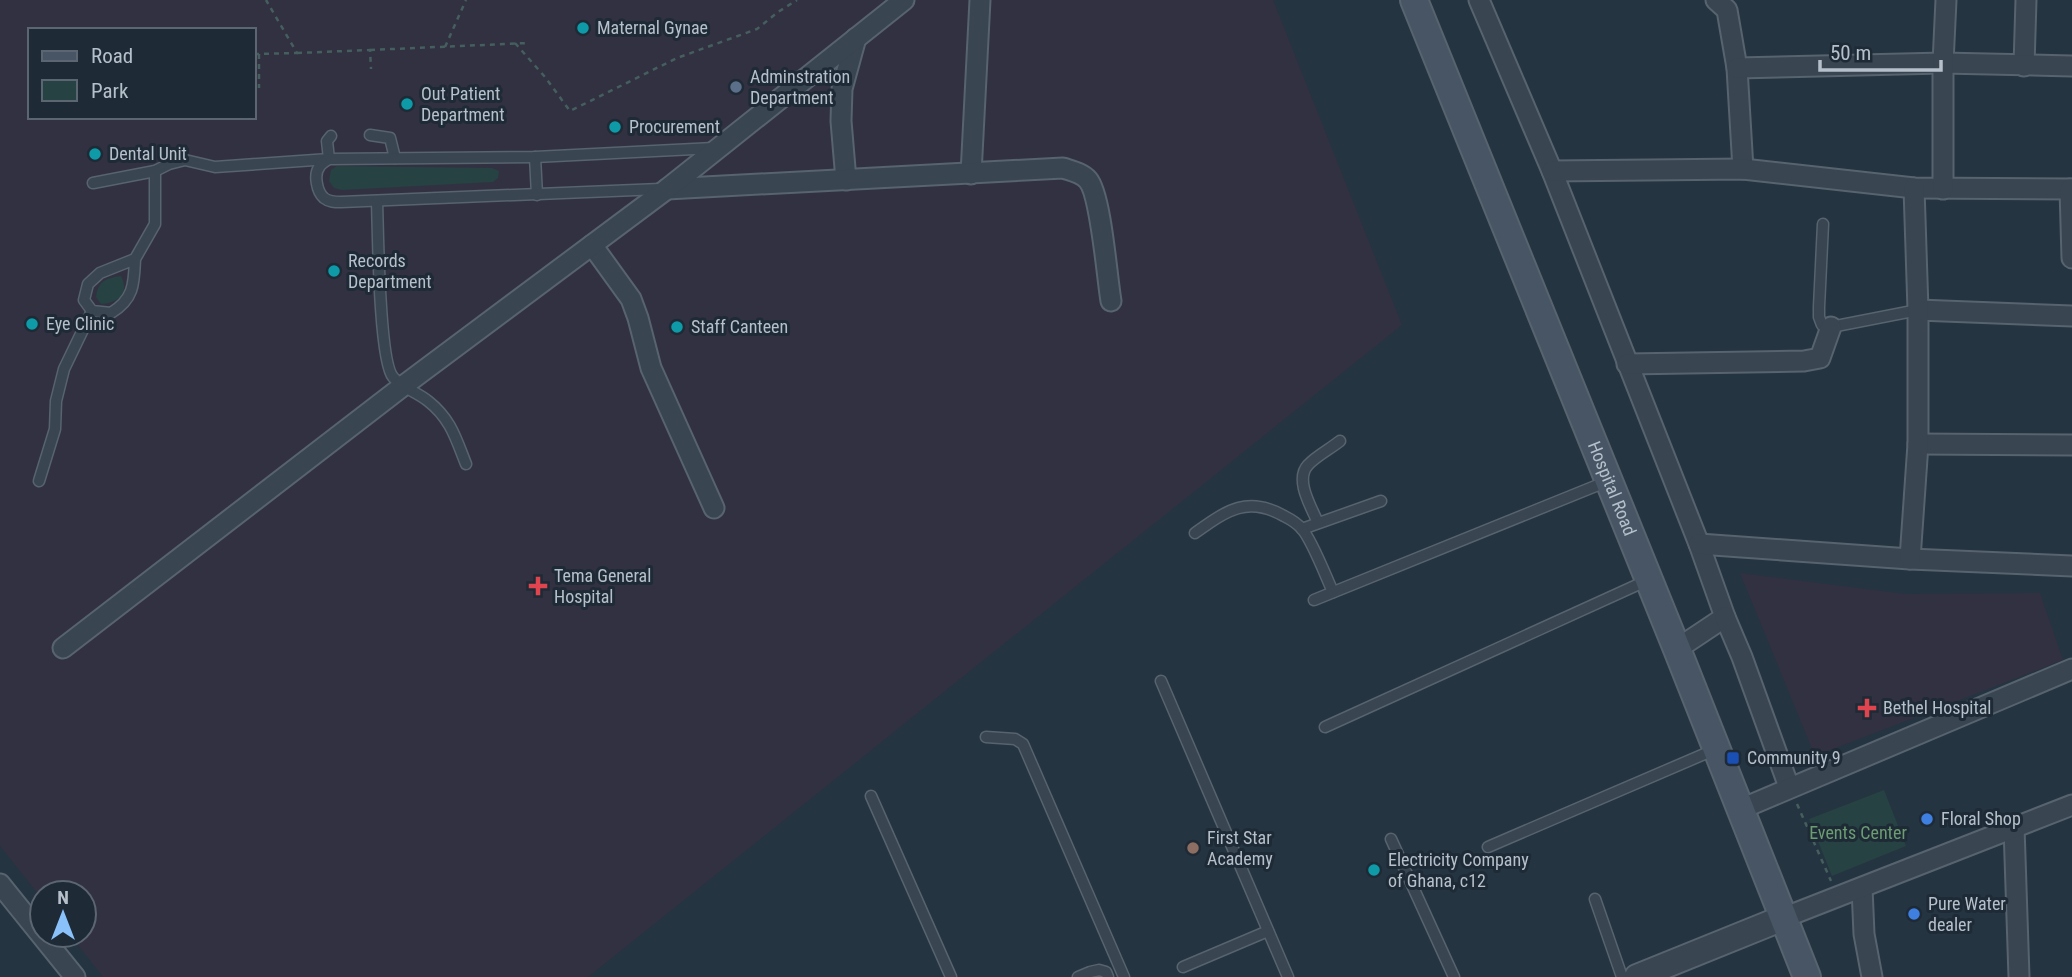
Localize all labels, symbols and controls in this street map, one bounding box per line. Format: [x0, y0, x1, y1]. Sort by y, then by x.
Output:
place label: Maternal Gynae [597, 17, 708, 38]
marker: Maternal Gynae [575, 20, 591, 36]
legend [28, 28, 256, 119]
scale bar [1820, 28, 1941, 72]
text: 50 m [1830, 41, 1871, 65]
text: Road [91, 44, 133, 68]
place label: Adminstration Department [750, 66, 850, 108]
text: Park [91, 79, 129, 103]
marker: Adminstration Department [728, 79, 744, 95]
place label: Out Patient Department [421, 83, 505, 125]
marker: Out Patient Department [399, 96, 415, 112]
place label: Procurement [629, 116, 720, 137]
marker: Procurement [607, 119, 623, 135]
place label: Dental Unit [109, 143, 187, 164]
marker: Dental Unit [87, 146, 103, 162]
place label: Records Department [348, 250, 432, 292]
marker: Records Department [326, 263, 342, 279]
place label: Eye Clinic [46, 313, 114, 334]
marker: Eye Clinic [24, 316, 40, 332]
place label: Staff Canteen [691, 316, 788, 337]
marker: Staff Canteen [669, 319, 685, 335]
street label: Hospital Road [1584, 438, 1641, 538]
place label: Tema General Hospital [554, 565, 651, 607]
marker: Tema General Hospital [528, 576, 548, 596]
place label: Bethel Hospital [1883, 697, 1991, 718]
marker: Bethel Hospital [1857, 698, 1877, 718]
place label: Community 9 [1747, 747, 1841, 768]
marker: Community 9 [1725, 750, 1741, 766]
place label: Floral Shop [1941, 808, 2021, 829]
marker: Floral Shop [1919, 811, 1935, 827]
park label: Events Center [1809, 822, 1907, 843]
place label: First Star Academy [1207, 827, 1273, 869]
marker: First Star Academy [1185, 840, 1201, 856]
place label: Electricity Company of Ghana, c12 [1388, 849, 1529, 891]
marker: Electricity Company of Ghana, c12 [1366, 862, 1382, 878]
north arrow [28, 879, 98, 949]
text: N [57, 886, 69, 909]
place label: Pure Water dealer [1928, 893, 2006, 935]
marker: Pure Water dealer [1906, 906, 1922, 922]

